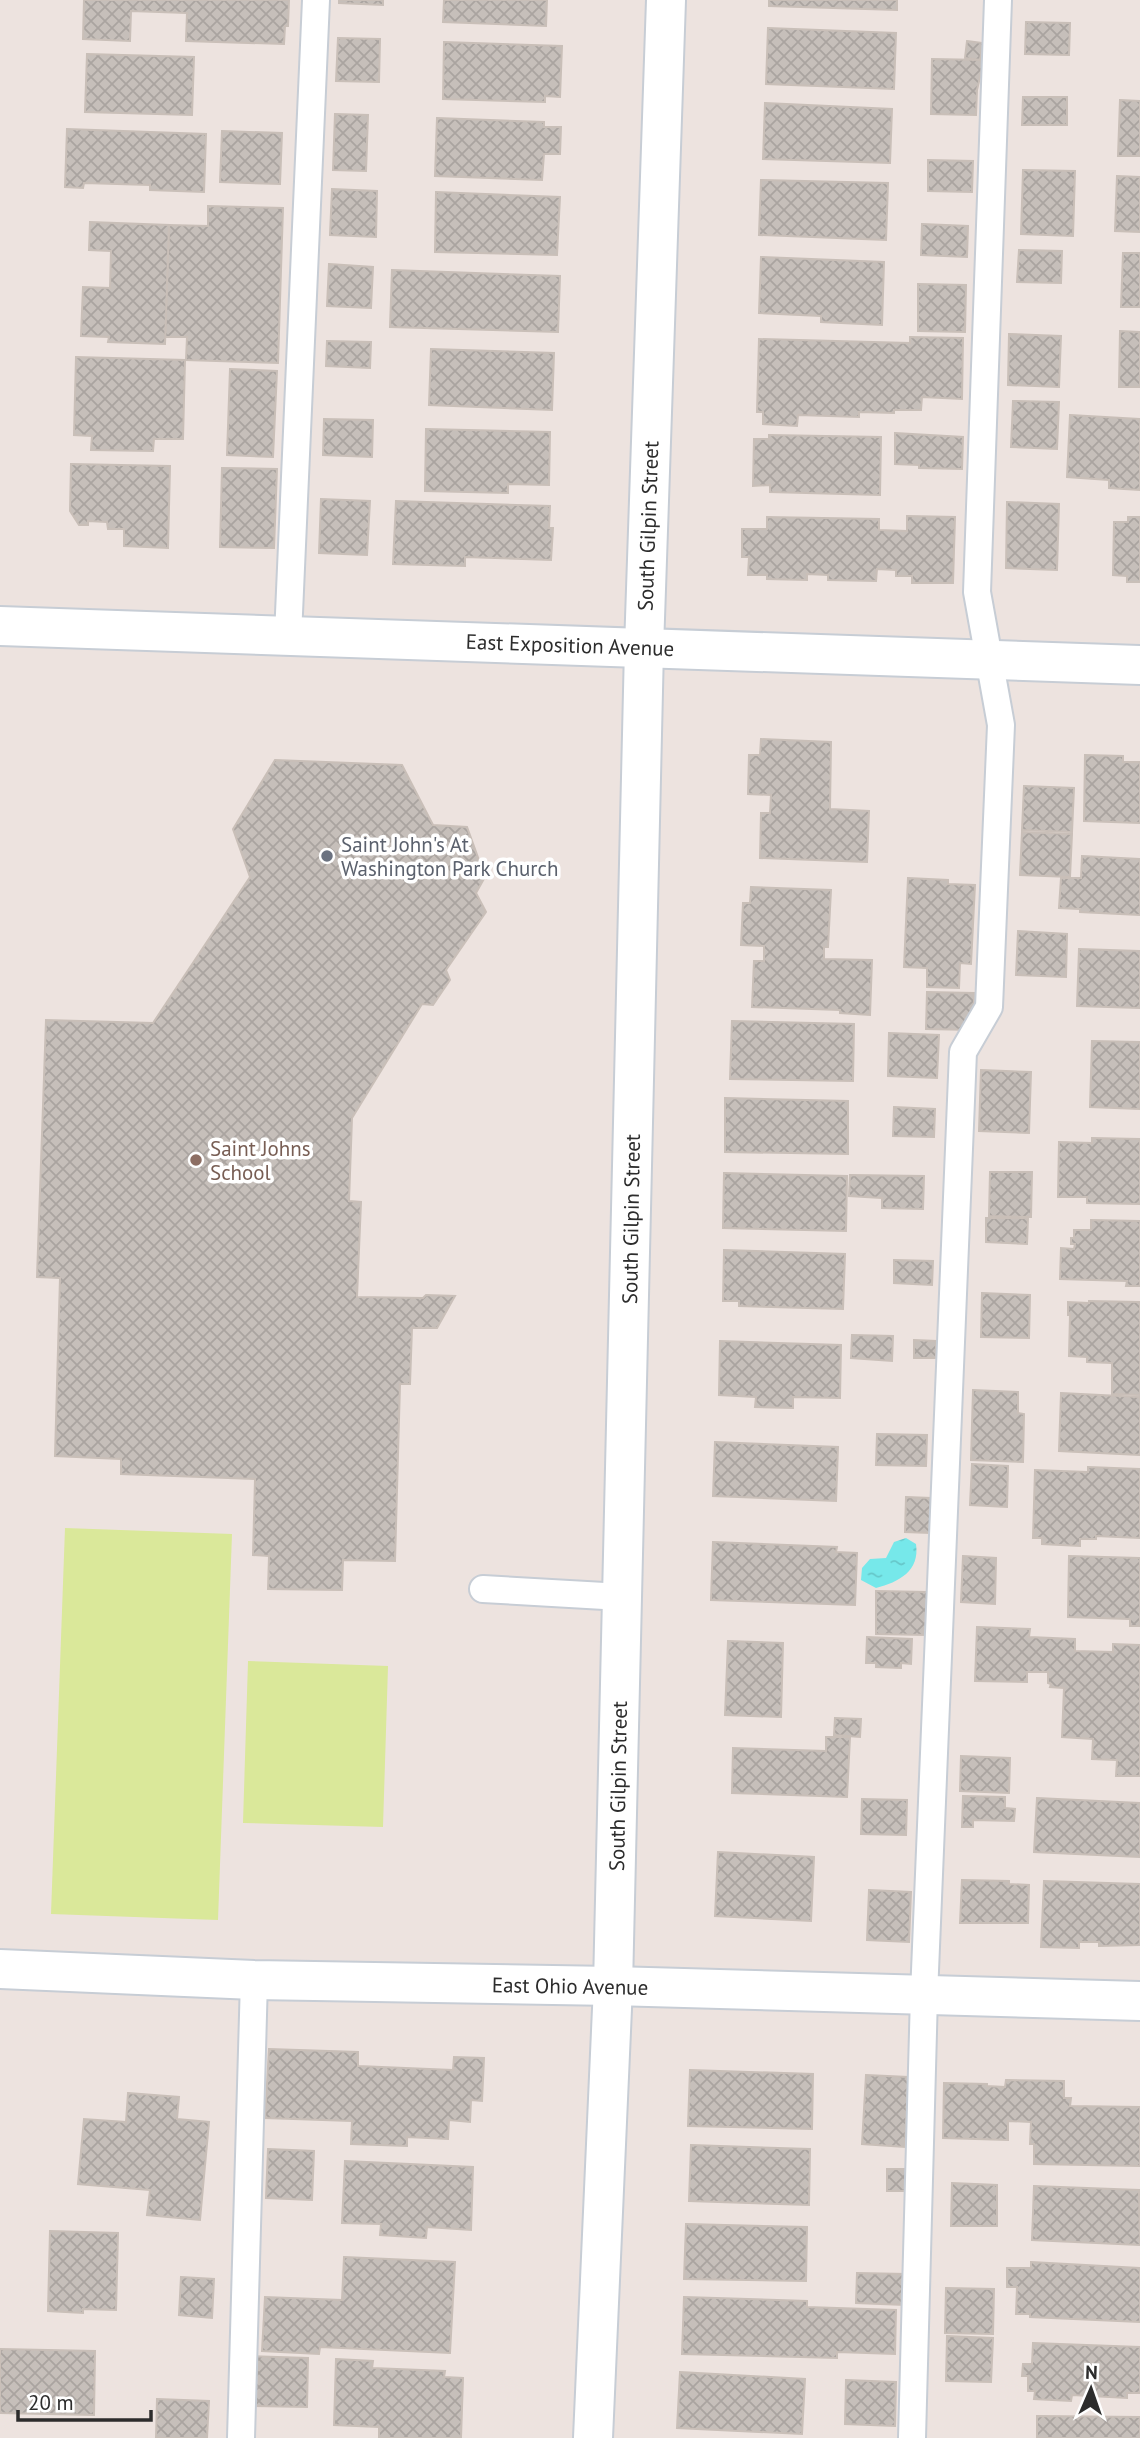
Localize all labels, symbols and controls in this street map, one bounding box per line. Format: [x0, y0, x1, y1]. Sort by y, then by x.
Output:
street label: South Gilpin Street [632, 440, 664, 612]
street label: East Exposition Avenue [465, 628, 675, 662]
place label: Saint John's At Washington Park Church [341, 831, 558, 882]
marker: Saint John's At Washington Park Church [319, 848, 335, 864]
street label: South Gilpin Street [616, 1134, 646, 1304]
place label: Saint Johns School [210, 1135, 311, 1186]
marker: Saint Johns School [188, 1152, 204, 1168]
street label: South Gilpin Street [603, 1701, 633, 1871]
street label: East Ohio Avenue [492, 1971, 648, 2001]
north arrow [1056, 2354, 1126, 2424]
text: N [1085, 2360, 1098, 2384]
scale bar [18, 2378, 150, 2422]
text: 20 m [28, 2389, 74, 2416]

